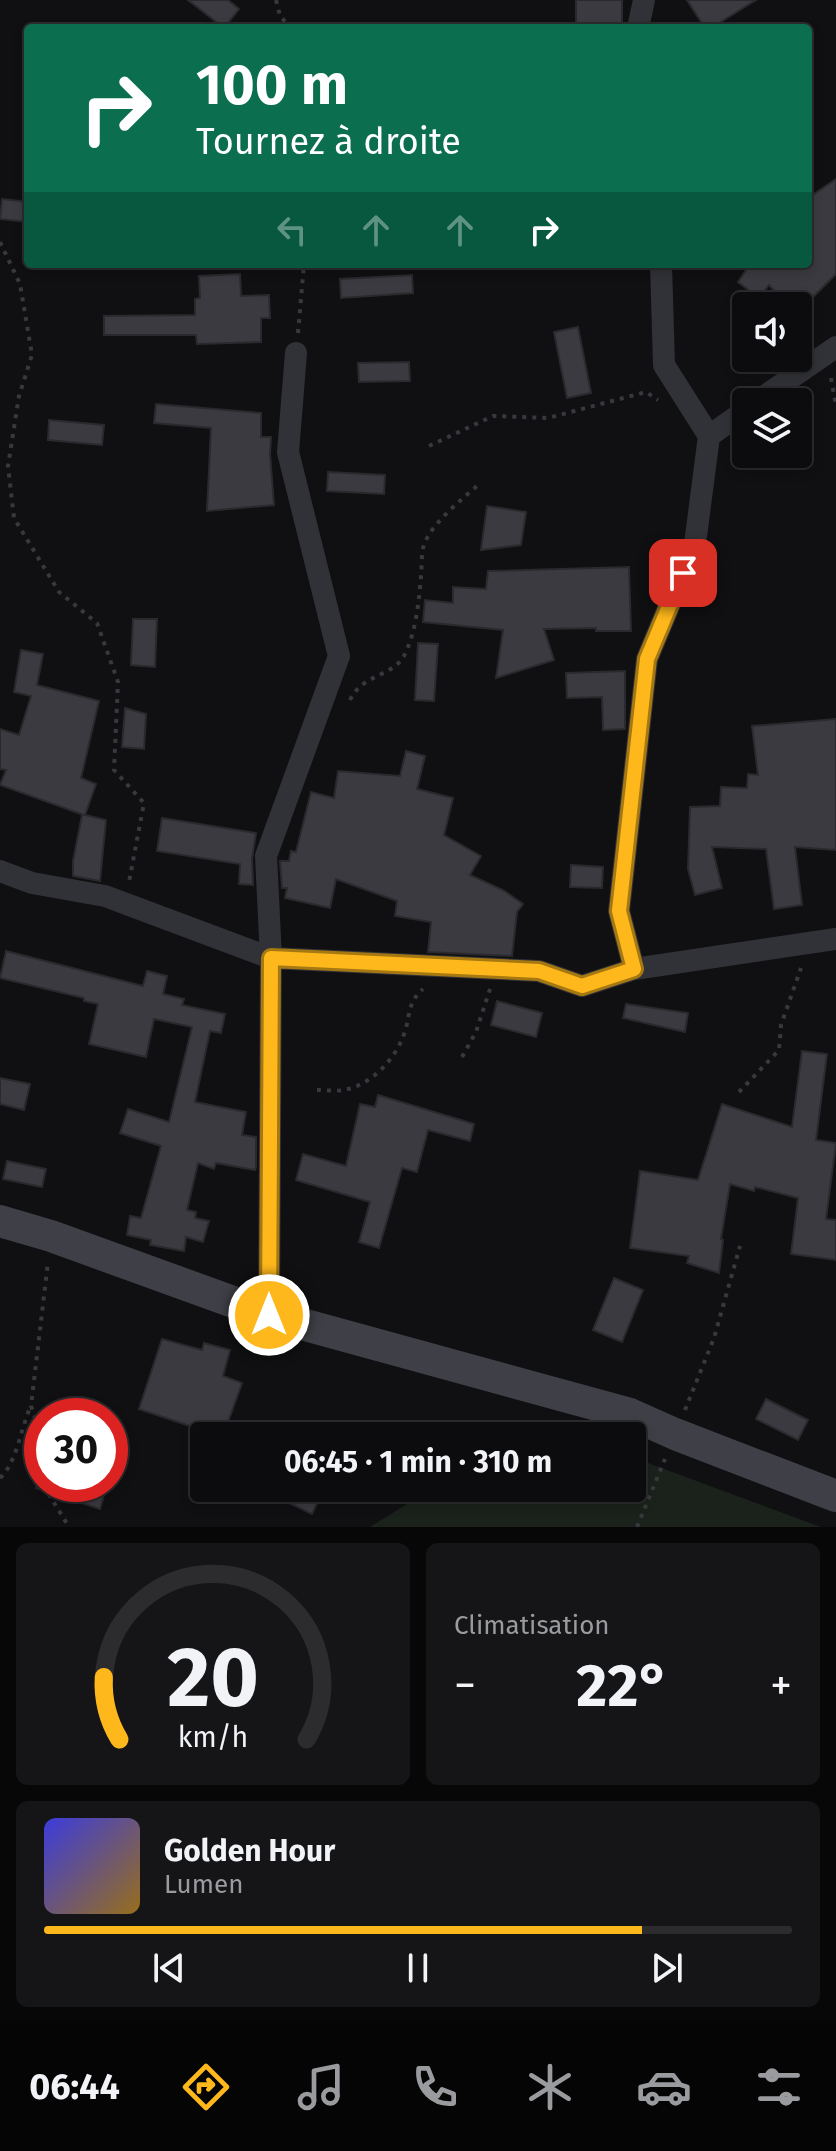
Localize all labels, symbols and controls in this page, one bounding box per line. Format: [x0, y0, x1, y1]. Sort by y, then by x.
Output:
text: 100 m [196, 52, 348, 119]
icon: right [64, 56, 168, 160]
text: Tournez à droite [196, 120, 461, 164]
icon: left [270, 208, 314, 252]
icon: ahead [354, 208, 398, 252]
icon: ahead [438, 208, 482, 252]
icon: right [522, 208, 566, 252]
map controls [732, 292, 812, 468]
button: sound [732, 292, 812, 372]
button: layers [732, 388, 812, 468]
pin [649, 539, 717, 607]
icon: arrive [661, 551, 705, 595]
position arrow [227, 1273, 311, 1357]
speed limit sign: 30 [24, 1398, 128, 1502]
text: 06:45 · 1 min · 310 m [284, 1444, 552, 1480]
text: Climatisation [454, 1610, 610, 1641]
text: 20 [167, 1628, 259, 1728]
text: 22° [576, 1650, 670, 1722]
text: − [454, 1659, 476, 1712]
text: + [770, 1659, 792, 1712]
text: km/h [178, 1720, 248, 1755]
text: Golden Hour [164, 1833, 335, 1869]
text: Lumen [164, 1869, 243, 1900]
icon: previous [147, 1946, 191, 1990]
icon: pause [396, 1946, 440, 1990]
icon: next [645, 1946, 689, 1990]
icon: directions [178, 2059, 234, 2115]
icon: music [293, 2059, 349, 2115]
icon: phone [407, 2059, 463, 2115]
icon: climate [522, 2059, 578, 2115]
icon: car [636, 2059, 692, 2115]
icon: filters [751, 2059, 807, 2115]
text: 06:44 [29, 2065, 120, 2109]

